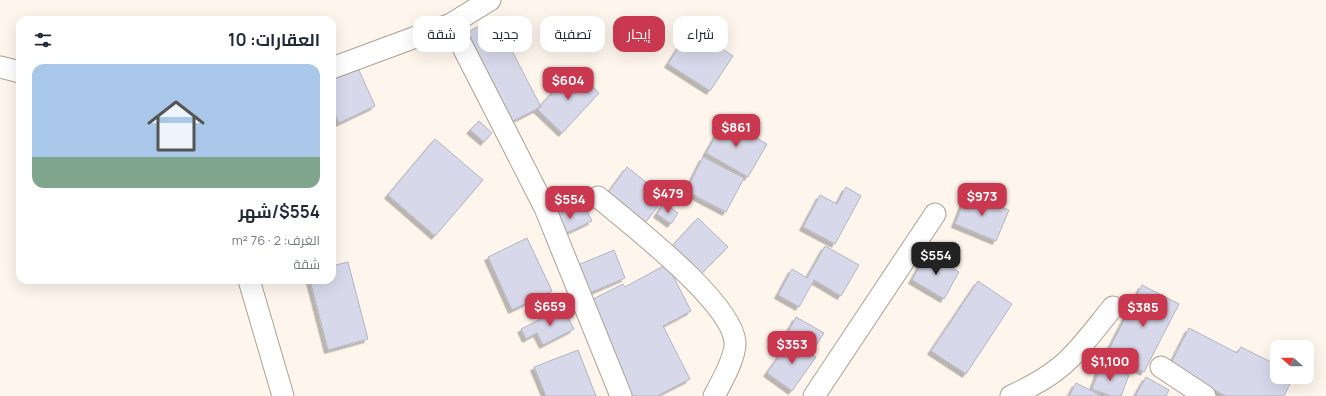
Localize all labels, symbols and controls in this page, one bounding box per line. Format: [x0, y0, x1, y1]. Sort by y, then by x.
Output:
chip: شقة [413, 16, 470, 52]
chip: جديد [478, 16, 532, 52]
chip: تصفية [540, 16, 605, 52]
chip: إيجار [613, 16, 665, 52]
chip: شراء [673, 16, 728, 52]
text: العقارات: 10 [228, 28, 320, 51]
icon: filters [32, 29, 54, 51]
pin: $604 [544, 67, 592, 101]
text: $604 [552, 71, 584, 89]
icon: home [140, 90, 212, 162]
pin: $861 [712, 114, 760, 148]
text: $861 [721, 118, 751, 136]
pin: $479 [644, 180, 692, 214]
pin: $973 [958, 183, 1006, 217]
text: $479 [652, 184, 684, 202]
pin: $554 [546, 186, 594, 220]
text: $973 [967, 187, 997, 205]
text: $554 [554, 190, 586, 208]
text: $554/شهر [238, 200, 320, 223]
text: الغرف: 2 · 76 m² [232, 231, 320, 249]
pin: $554 [912, 242, 960, 276]
text: $554 [920, 246, 952, 264]
text: شقة [293, 255, 320, 273]
pin: $659 [526, 293, 574, 327]
pin: $385 [1119, 294, 1167, 328]
text: $659 [534, 297, 566, 315]
text: $385 [1127, 298, 1159, 316]
pin: $353 [768, 331, 816, 365]
text: $353 [777, 335, 807, 353]
north arrow [1270, 340, 1314, 384]
map controls [1270, 340, 1314, 384]
pin: $1,100 [1077, 348, 1143, 382]
text: $1,100 [1091, 352, 1129, 370]

